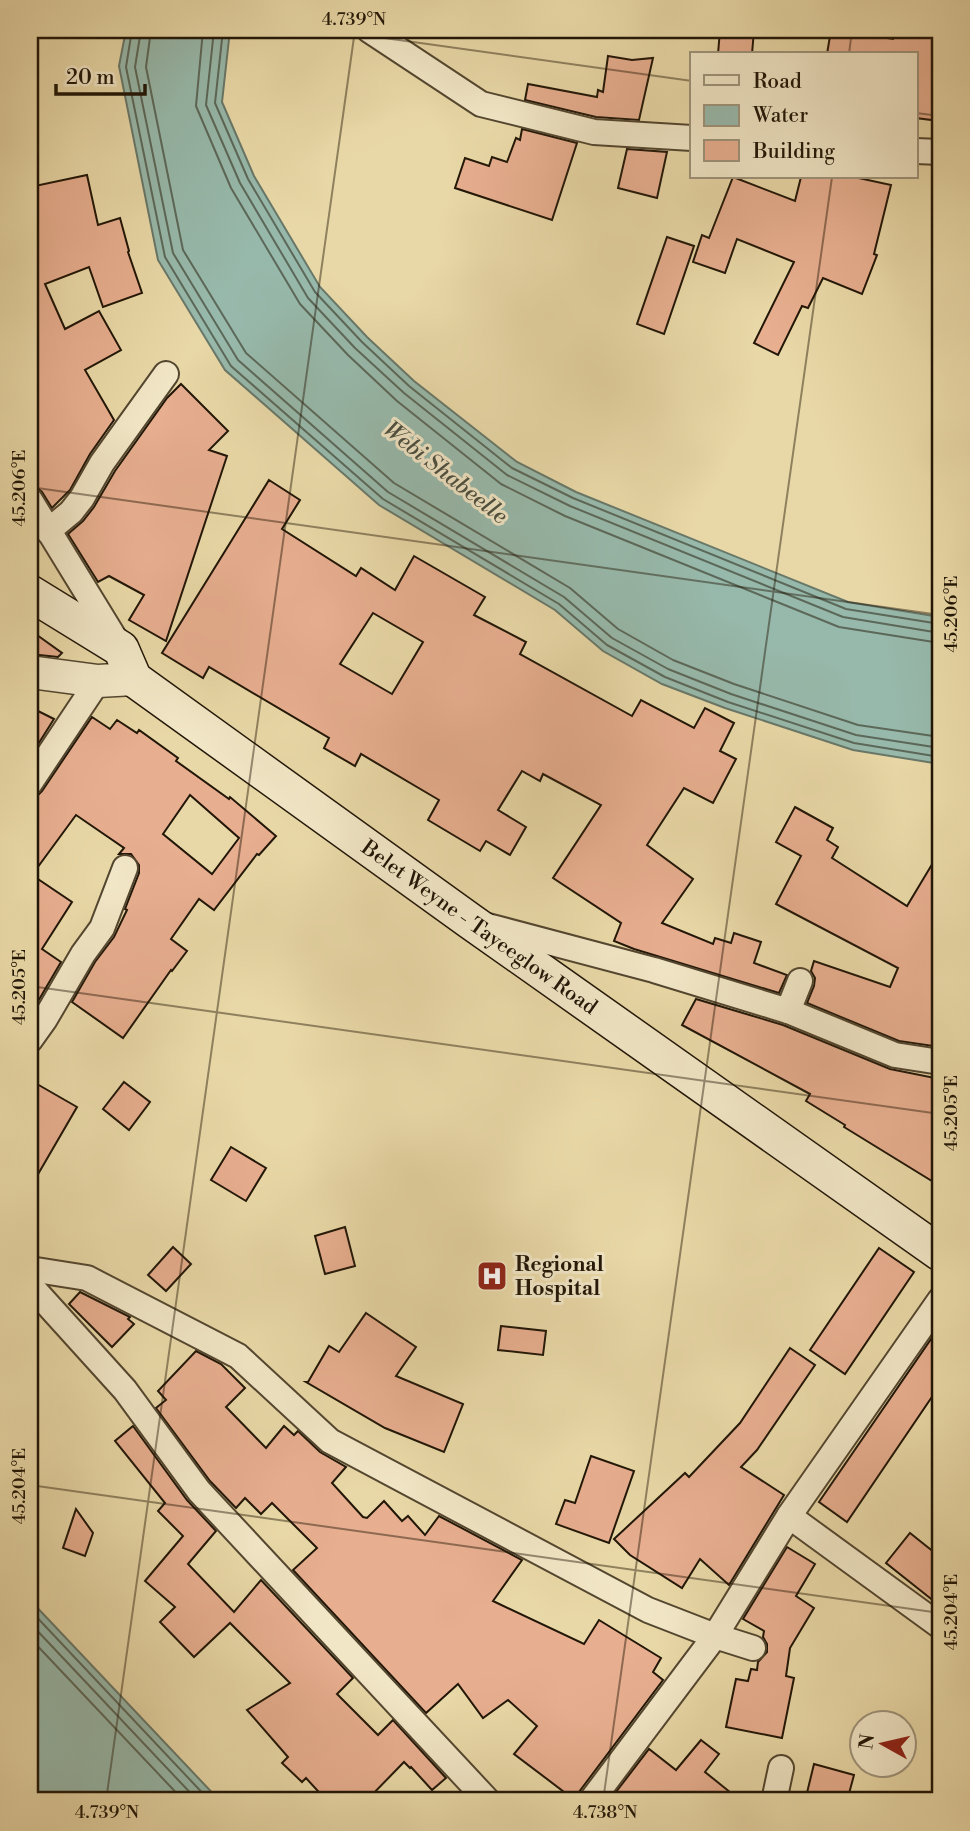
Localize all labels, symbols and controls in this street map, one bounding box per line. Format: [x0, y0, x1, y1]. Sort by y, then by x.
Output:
text: 4.739°N [322, 8, 387, 31]
scale bar [56, 52, 145, 96]
legend [690, 52, 918, 178]
text: 20 m [66, 65, 115, 91]
text: Road [753, 69, 802, 95]
text: Water [752, 103, 808, 129]
text: Building [752, 139, 835, 165]
water label: Webi Shabeelle [378, 416, 513, 530]
text: 45.206°E [8, 450, 31, 526]
text: 45.206°E [940, 576, 963, 652]
street label: Belet Weyne - Tayeeglow Road [355, 834, 602, 1021]
text: 45.205°E [8, 949, 31, 1025]
text: 45.205°E [940, 1075, 963, 1151]
place label: Regional Hospital [515, 1252, 604, 1302]
hospital icon: Regional Hospital [475, 1259, 509, 1293]
text: 45.204°E [8, 1448, 31, 1524]
text: 45.204°E [940, 1574, 963, 1650]
north arrow [848, 1708, 918, 1778]
text: N [854, 1733, 880, 1751]
text: 4.739°N [75, 1801, 140, 1824]
text: 4.738°N [573, 1801, 638, 1824]

